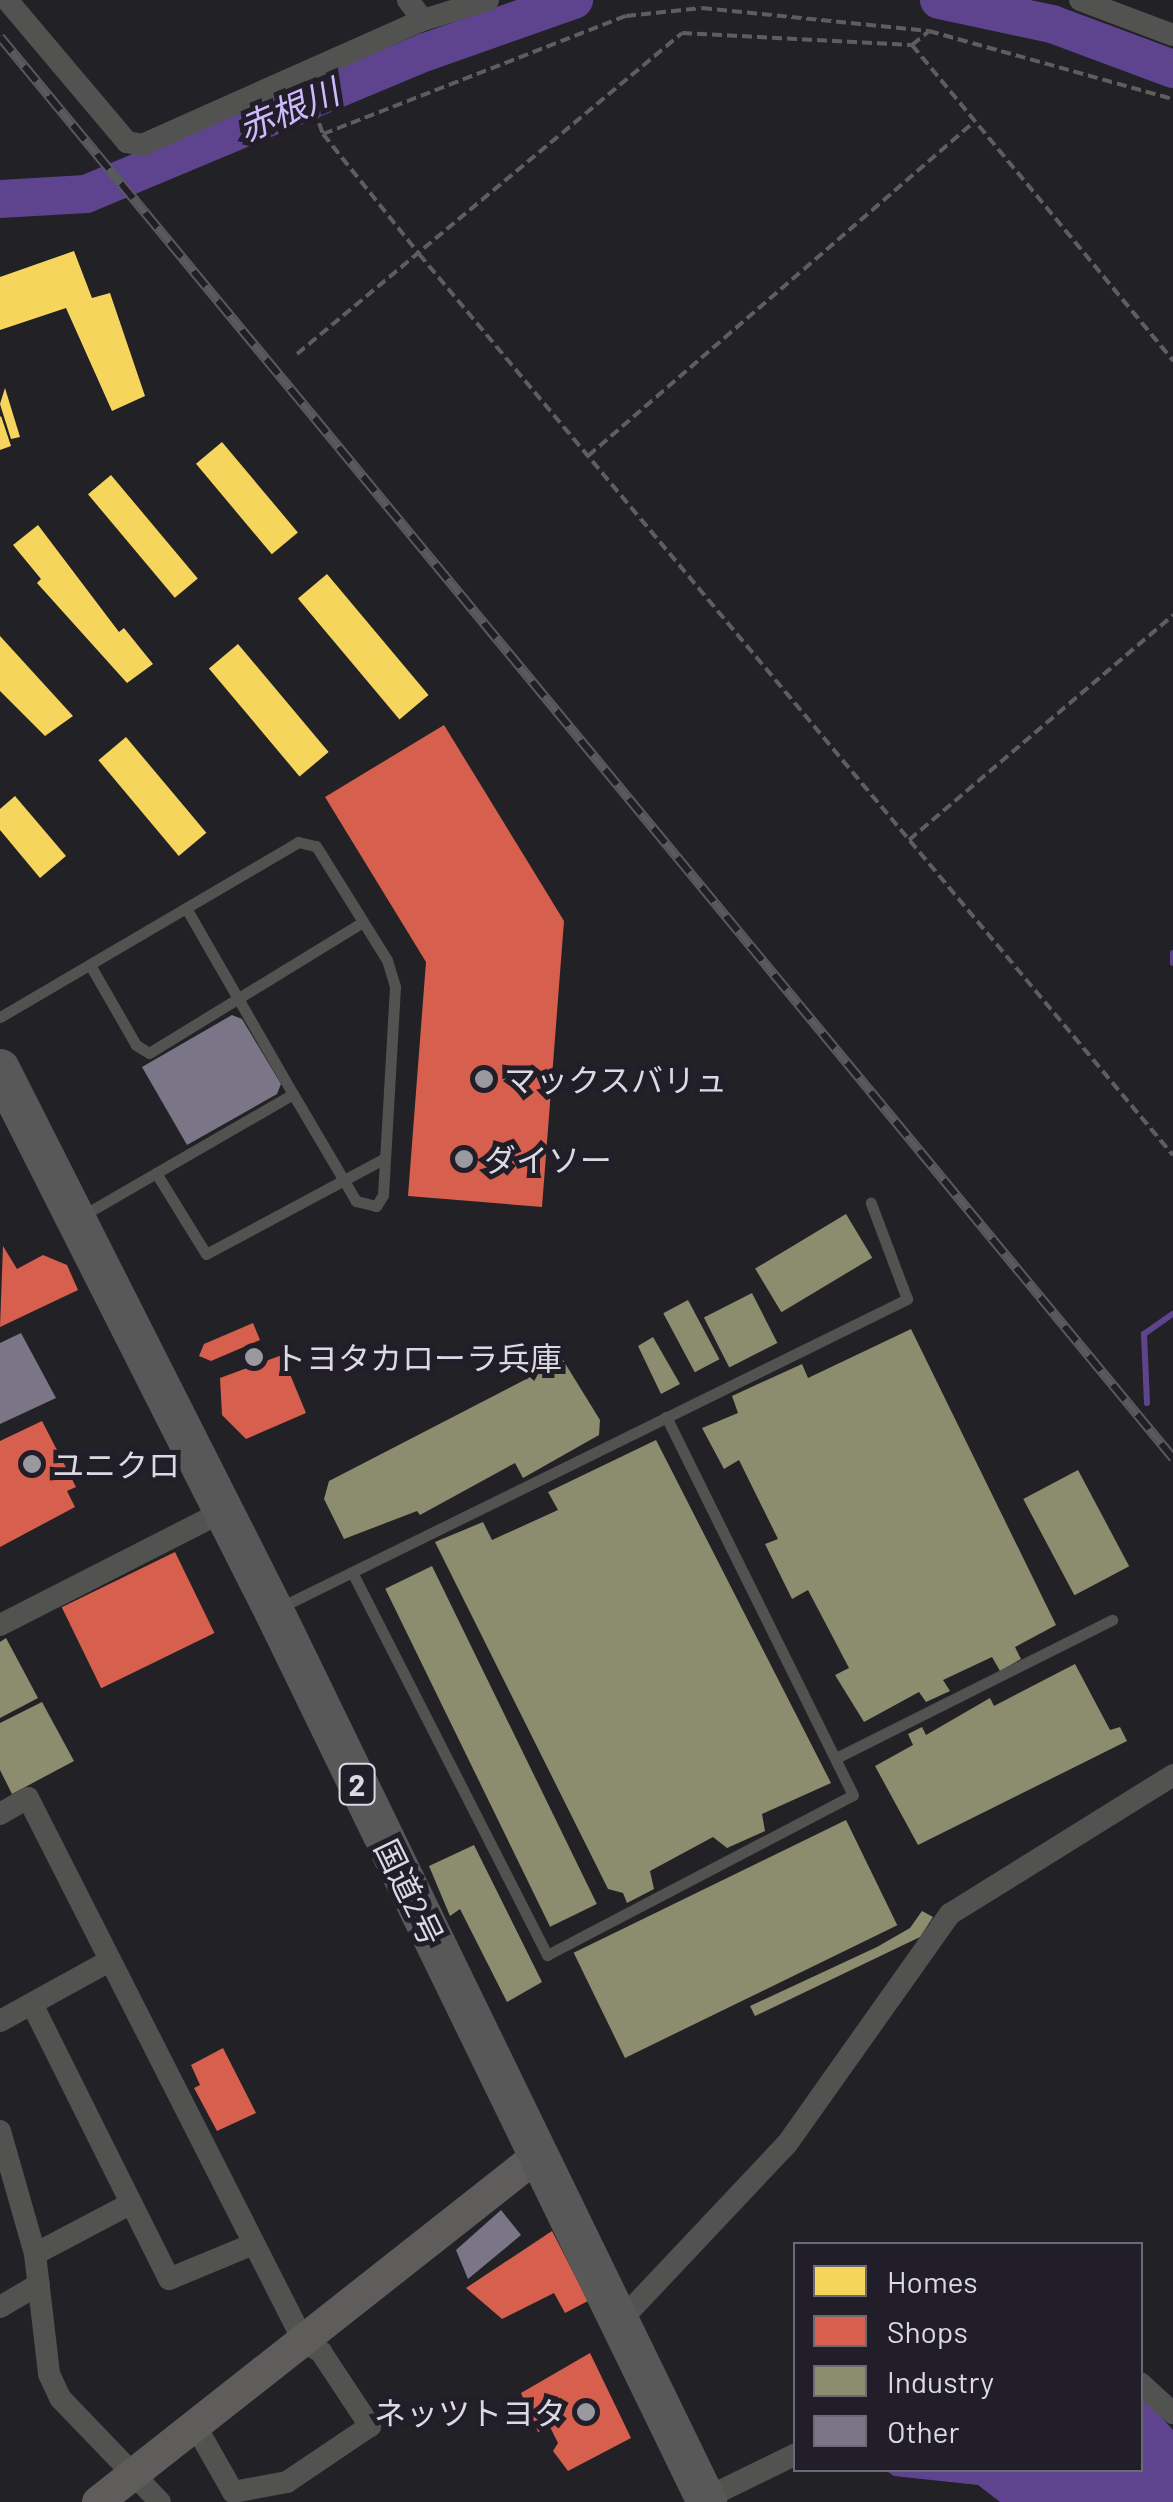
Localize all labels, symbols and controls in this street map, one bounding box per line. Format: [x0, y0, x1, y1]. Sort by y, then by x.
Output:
water label: 赤根川 [231, 69, 345, 149]
place label: マックスバリュ [504, 1060, 728, 1098]
marker: マックスバリュ [473, 1068, 495, 1090]
place label: ダイソー [484, 1140, 612, 1178]
marker: ダイソー [453, 1148, 475, 1170]
place label: トヨタカローラ兵庫 [274, 1338, 562, 1376]
marker: トヨタカローラ兵庫 [243, 1346, 265, 1368]
place label: ユニクロ [52, 1445, 180, 1483]
marker: ユニクロ [21, 1453, 43, 1475]
road number: 2 [337, 1759, 377, 1809]
street label: 国道2号 [368, 1833, 452, 1951]
legend [793, 2242, 1143, 2472]
text: Homes [887, 2263, 978, 2299]
text: Shops [887, 2313, 968, 2349]
text: Industry [887, 2363, 994, 2399]
place label: ネッツトヨタ [374, 2393, 566, 2431]
marker: ネッツトヨタ [575, 2401, 597, 2423]
text: Other [887, 2413, 959, 2449]

